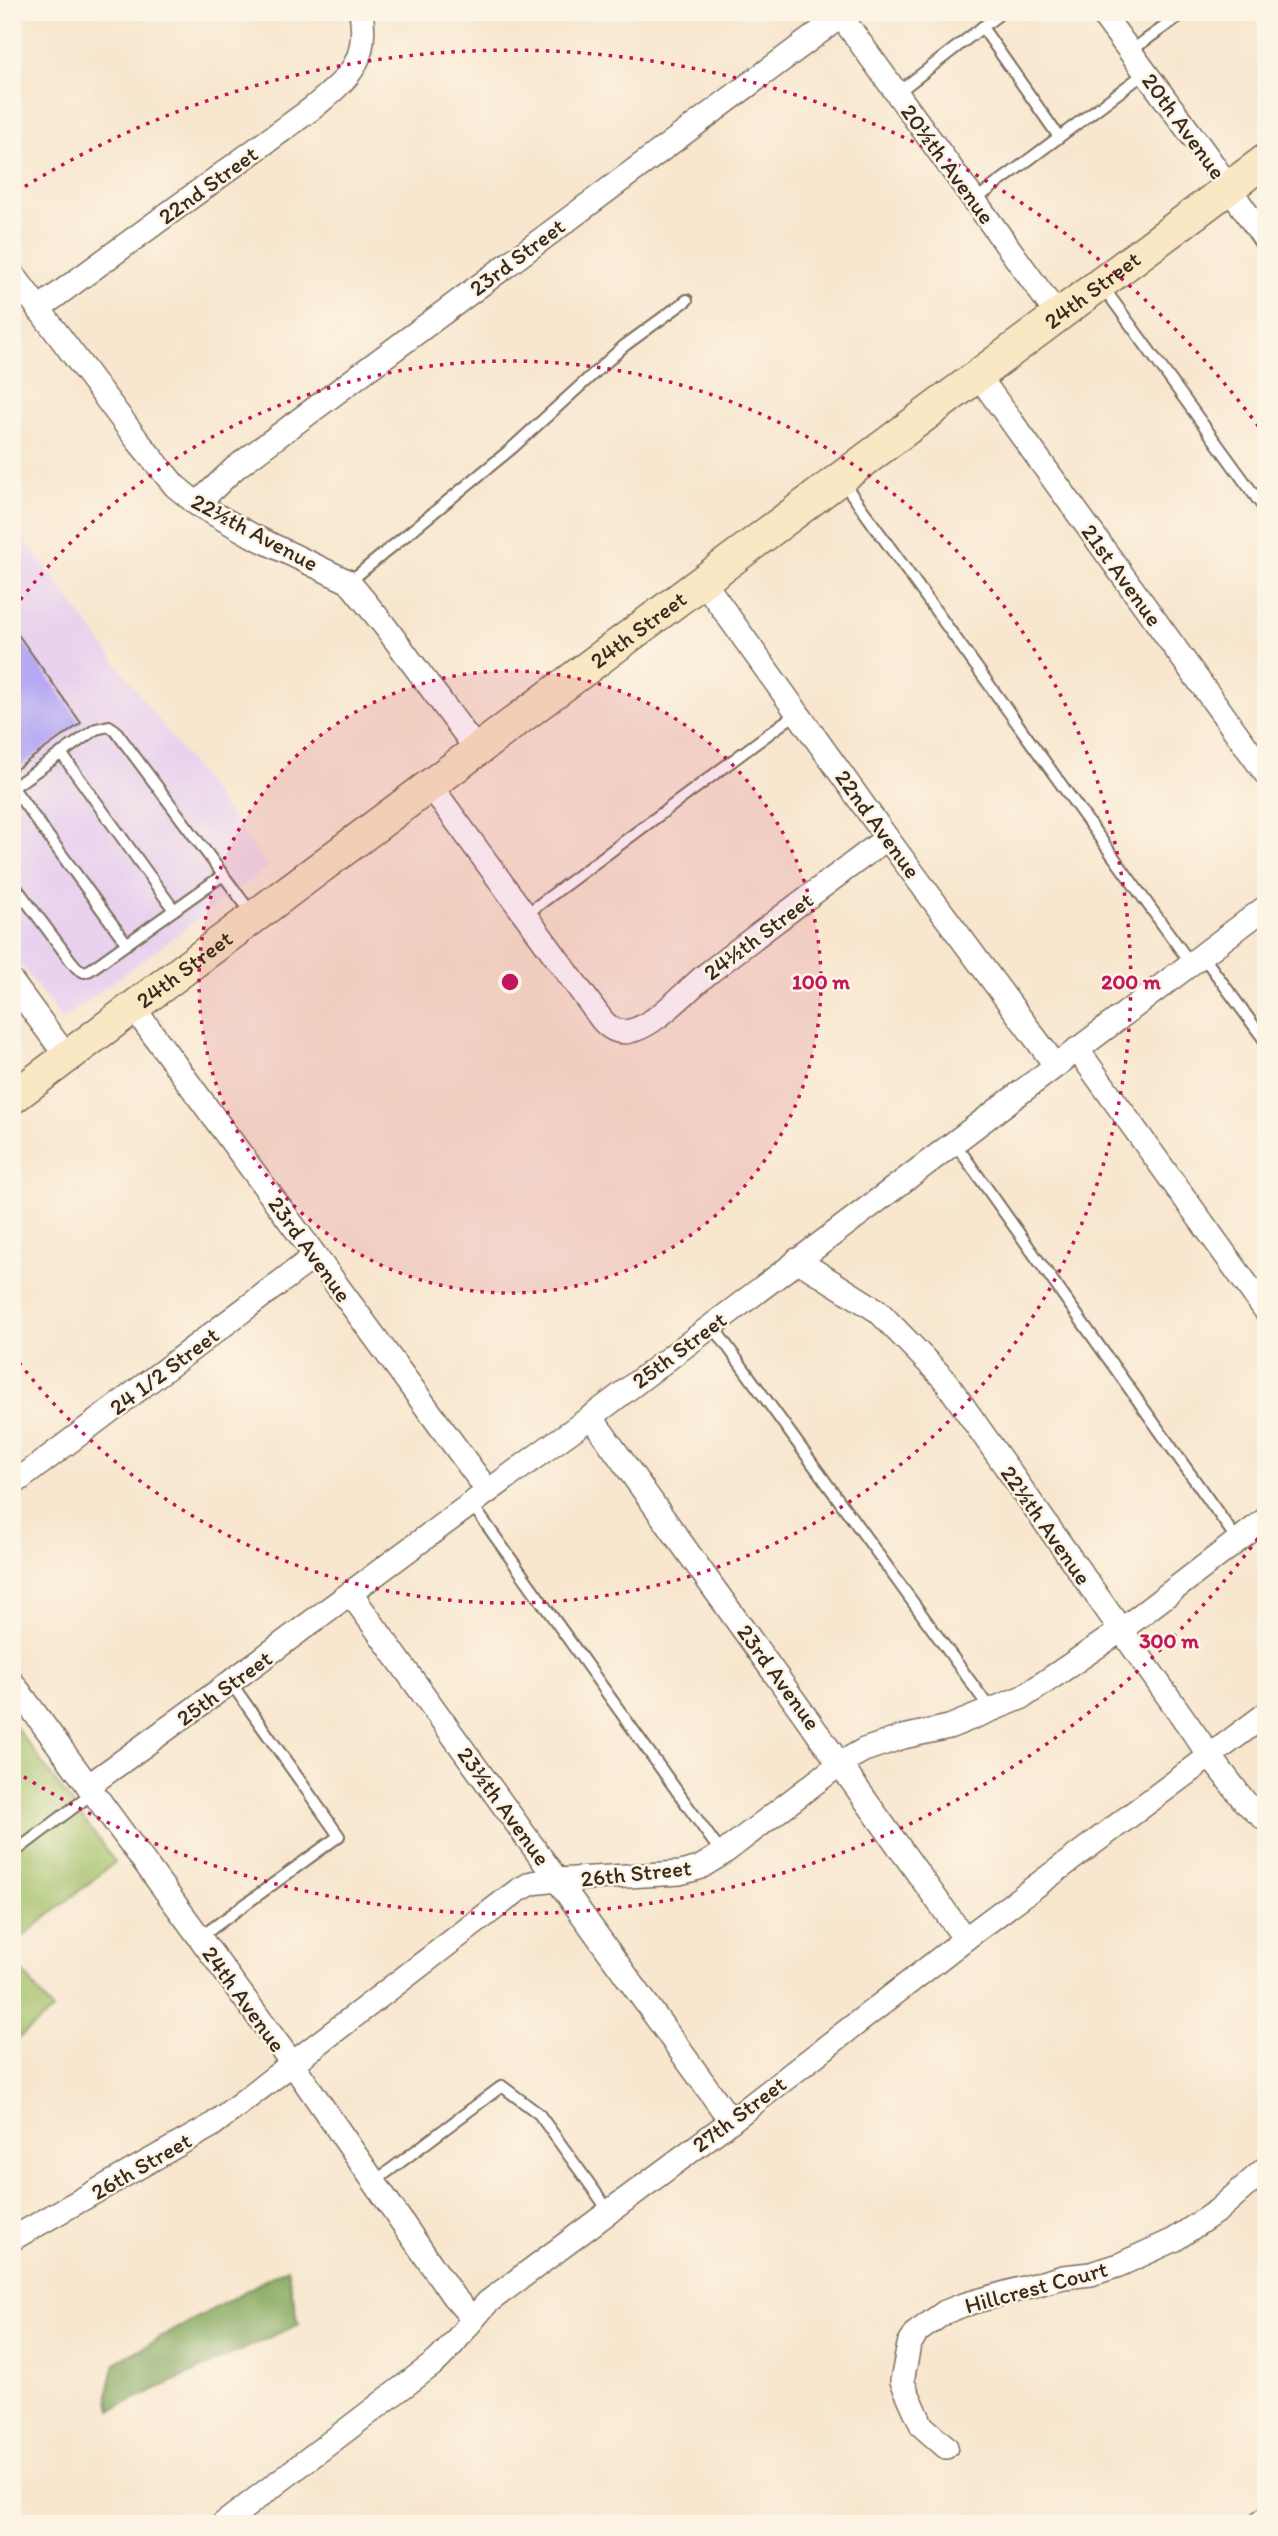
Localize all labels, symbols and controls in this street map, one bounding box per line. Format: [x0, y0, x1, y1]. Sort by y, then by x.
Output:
street label: 20th Avenue [1136, 67, 1232, 185]
street label: 20½th Avenue [895, 98, 1001, 230]
street label: 22nd Street [153, 139, 263, 230]
street label: 23rd Street [464, 212, 571, 302]
street label: 24th Street [1039, 245, 1146, 335]
street label: 22½th Avenue [187, 487, 323, 577]
street label: 21st Avenue [1075, 518, 1169, 632]
street label: 24th Street [585, 584, 692, 675]
street label: 22nd Avenue [829, 764, 927, 884]
street label: 24½th Street [698, 886, 819, 986]
street label: 24th Street [131, 924, 238, 1014]
text: 100 m [792, 969, 850, 994]
text: 200 m [1101, 969, 1161, 994]
centre of rings [498, 970, 522, 994]
street label: 23rd Avenue [262, 1191, 358, 1307]
street label: 25th Street [626, 1305, 732, 1395]
street label: 24 1/2 Street [104, 1321, 224, 1421]
street label: 22½th Avenue [994, 1460, 1098, 1590]
street label: 23rd Avenue [731, 1619, 827, 1735]
text: 300 m [1139, 1628, 1199, 1653]
street label: 25th Street [171, 1644, 277, 1732]
street label: 23½th Avenue [451, 1741, 557, 1871]
street label: 26th Street [579, 1853, 693, 1893]
street label: 24th Avenue [196, 1940, 292, 2058]
street label: 27th Street [687, 2069, 792, 2158]
street label: 26th Street [86, 2126, 196, 2206]
street label: Hillcrest Court [962, 2254, 1111, 2320]

